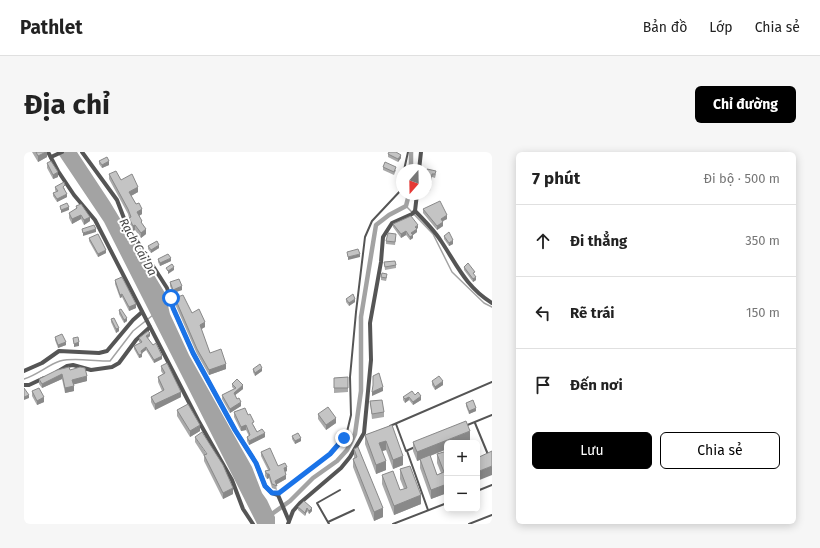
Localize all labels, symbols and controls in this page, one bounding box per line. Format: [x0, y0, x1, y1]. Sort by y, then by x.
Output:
text: Pathlet [20, 16, 83, 39]
text: Bản đồ [643, 19, 687, 36]
text: Lớp [709, 19, 733, 36]
text: Chia sẻ [755, 19, 800, 36]
button: Chỉ đường [695, 86, 796, 123]
text: Địa chỉ [24, 88, 110, 121]
north arrow [396, 164, 432, 200]
text: 7 phút [532, 168, 580, 189]
text: Đi bộ · 500 m [703, 171, 780, 186]
water label: Rạch Cái Da [116, 216, 160, 278]
icon: ahead [532, 230, 554, 252]
text: Đi thẳng [570, 232, 627, 250]
text: 350 m [745, 233, 780, 248]
route start [162, 289, 180, 307]
icon: left [532, 302, 554, 324]
text: Rẽ trái [570, 304, 615, 322]
text: 150 m [746, 305, 780, 320]
icon: arrive [532, 374, 554, 396]
text: Đến nơi [570, 376, 623, 394]
route end [335, 429, 353, 447]
button: Lưu [532, 432, 652, 469]
button: Chia sẻ [660, 432, 780, 469]
map controls [444, 440, 480, 512]
button: + [444, 440, 480, 476]
button: − [444, 476, 480, 512]

